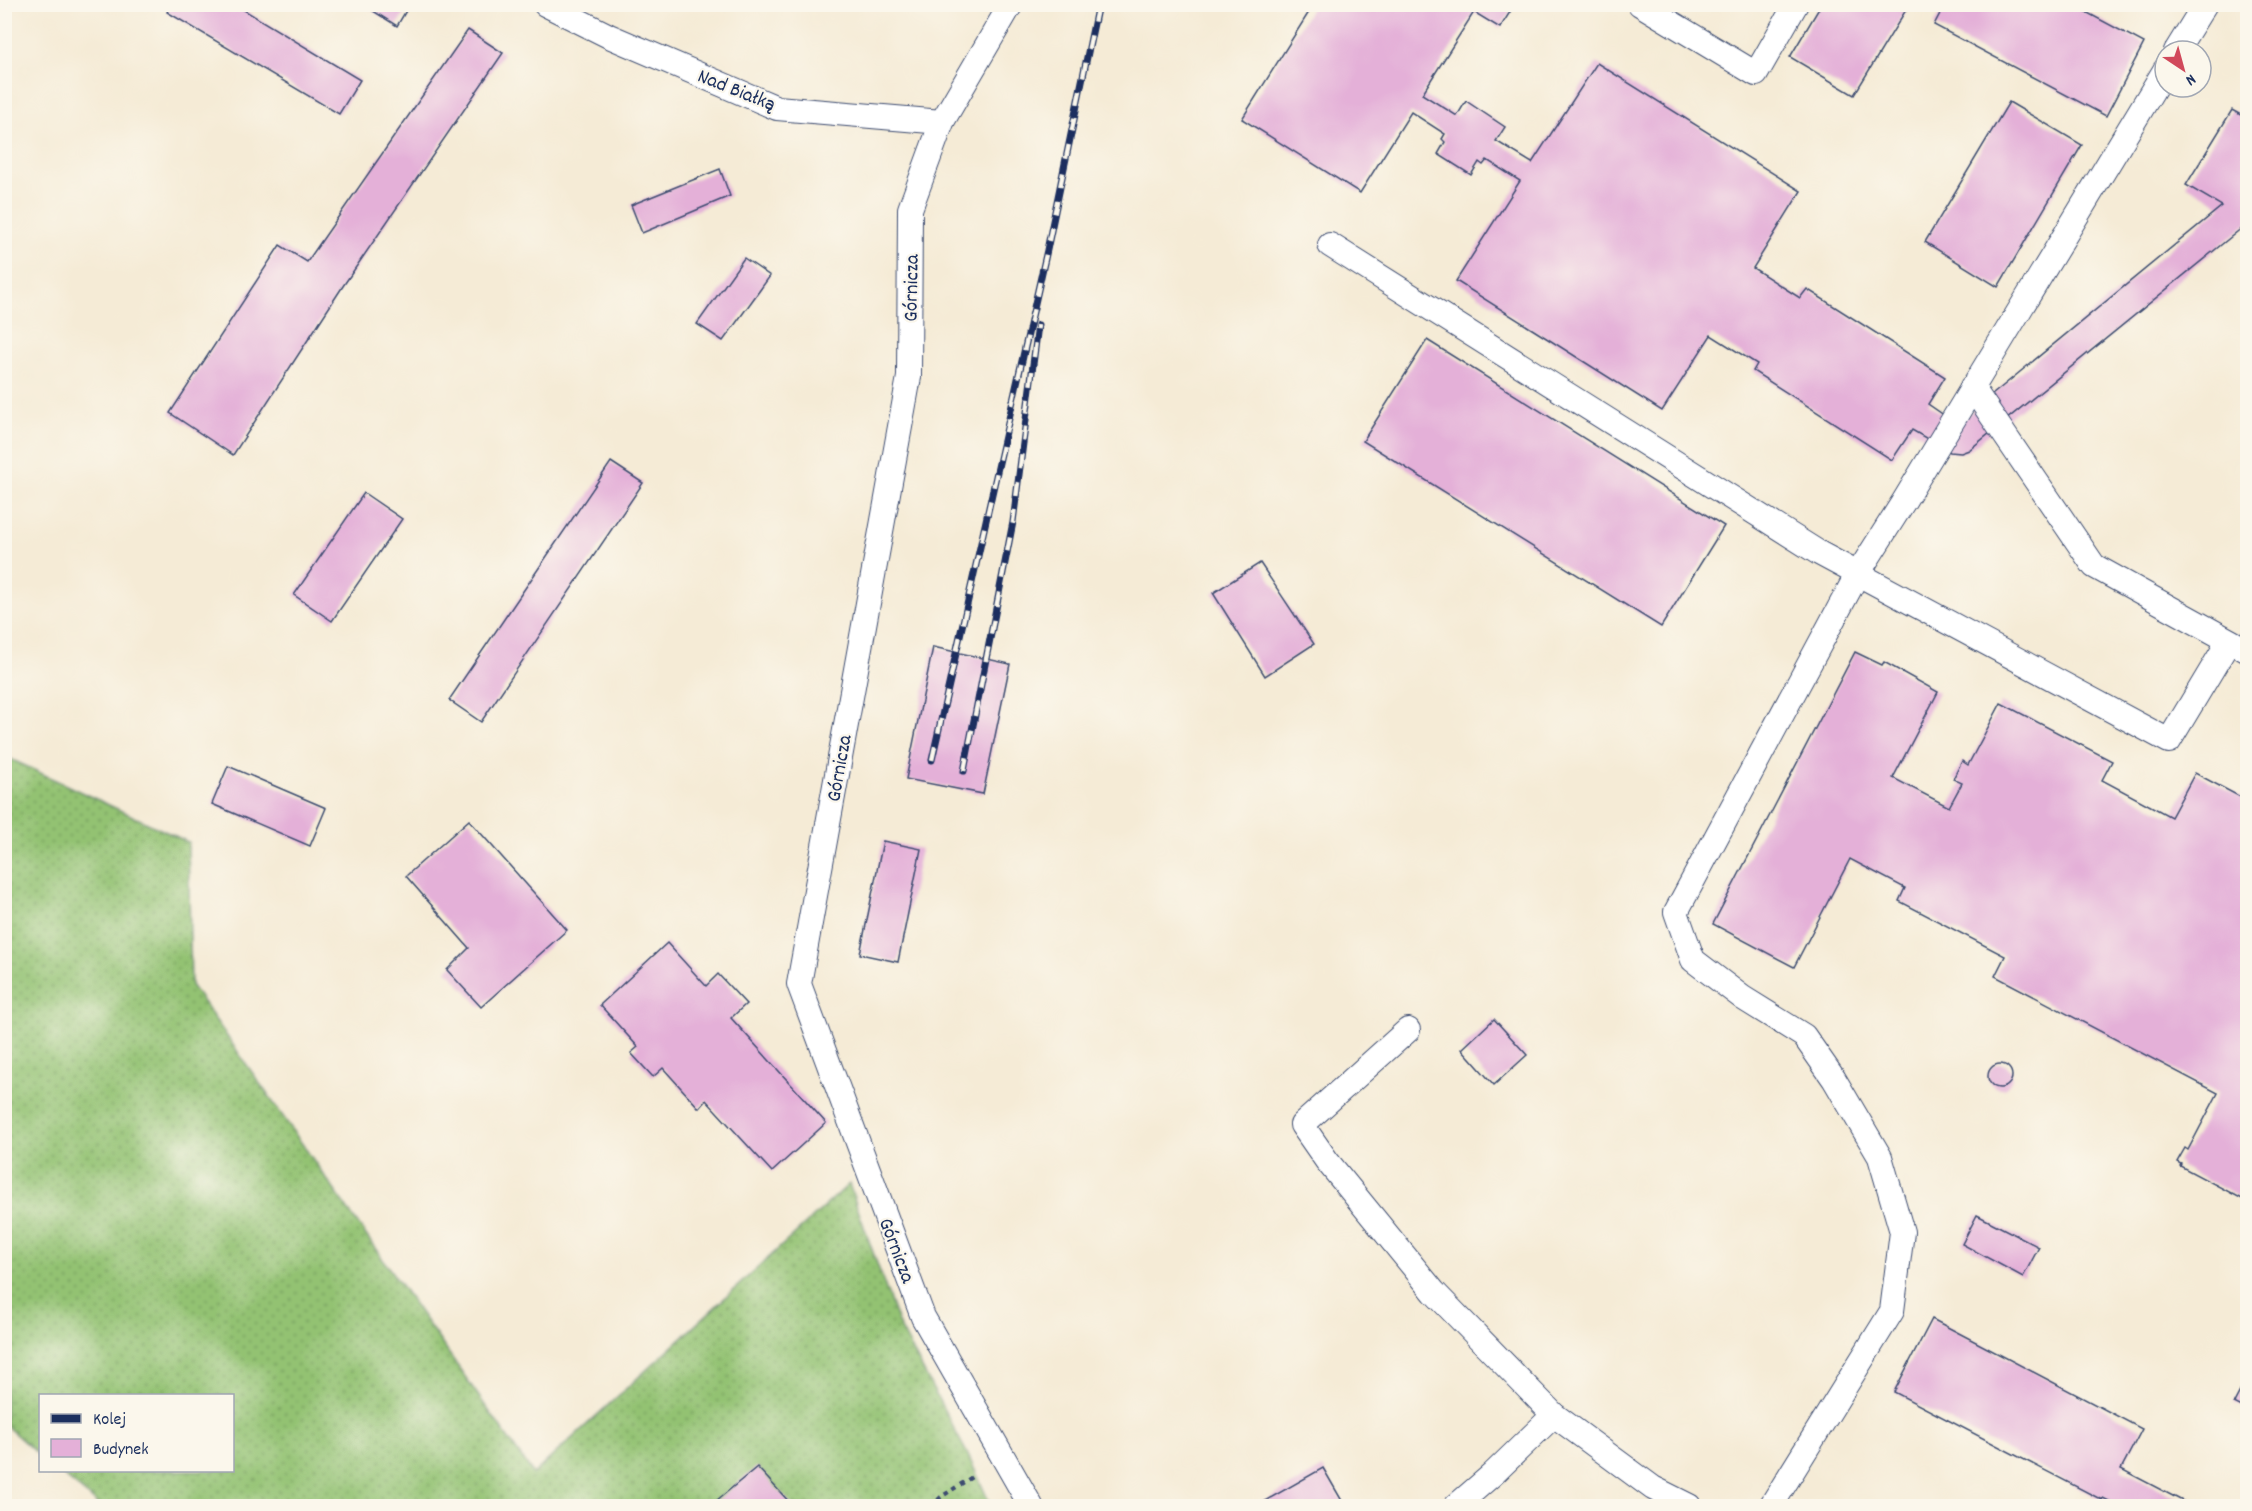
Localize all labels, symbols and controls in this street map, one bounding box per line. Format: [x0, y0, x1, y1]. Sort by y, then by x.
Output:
north arrow [2153, 39, 2213, 99]
street label: Nad Białką [692, 63, 779, 121]
text: N [2180, 67, 2200, 91]
street label: Górnicza [897, 253, 929, 322]
street label: Górnicza [820, 732, 862, 804]
street label: Górnicza [869, 1214, 922, 1289]
legend [39, 1394, 234, 1472]
text: Kolej [93, 1408, 126, 1433]
text: Budynek [93, 1438, 149, 1463]

